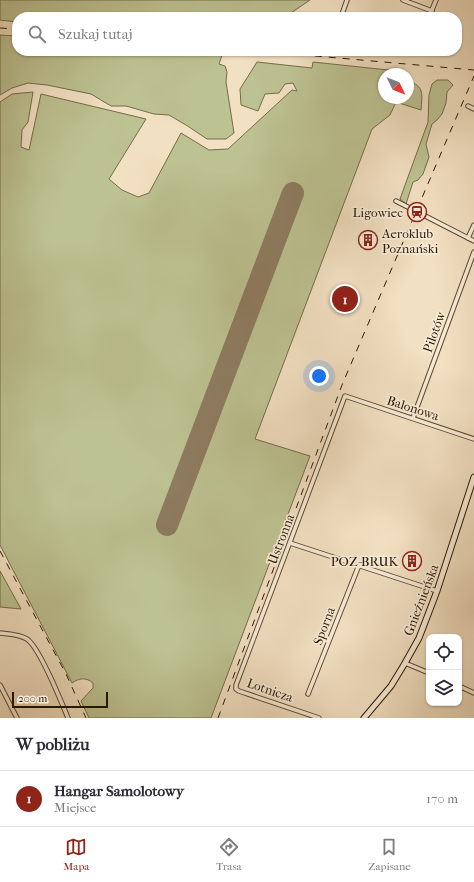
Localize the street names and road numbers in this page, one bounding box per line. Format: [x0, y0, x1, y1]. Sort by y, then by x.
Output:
street label: Pilotów [420, 309, 448, 354]
street label: Balonowa [385, 393, 442, 424]
street label: Ustronna [265, 511, 298, 566]
street label: Gnieźnieńska [400, 561, 442, 638]
street label: Sporna [310, 604, 338, 647]
street label: Lotnicza [245, 675, 296, 705]

